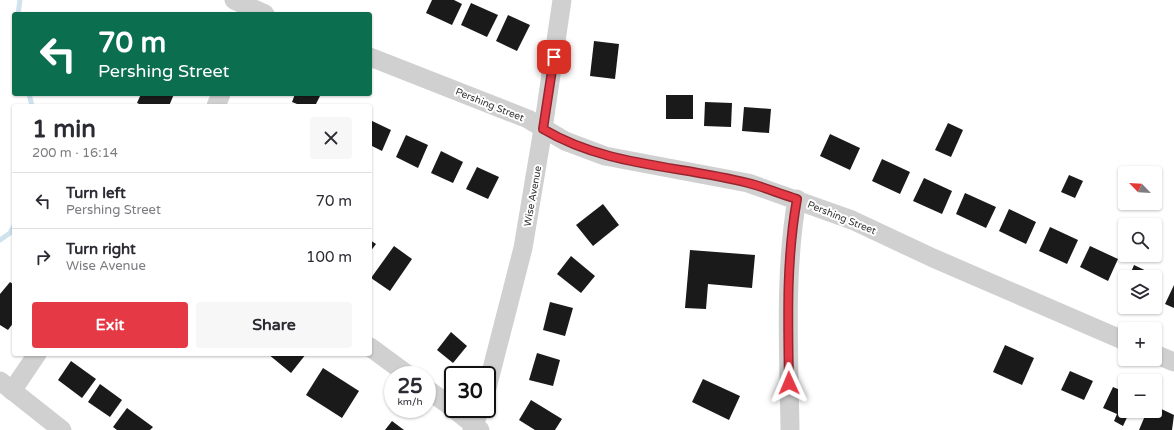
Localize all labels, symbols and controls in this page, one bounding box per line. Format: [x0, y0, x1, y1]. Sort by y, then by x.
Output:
text: 70 m [98, 26, 166, 60]
icon: left [32, 28, 84, 80]
pin [537, 40, 571, 74]
icon: arrive [543, 46, 565, 68]
text: Pershing Street [98, 60, 229, 82]
street label: Pershing Street [454, 86, 526, 124]
text: 1 min [32, 115, 96, 144]
button: close [310, 117, 352, 159]
text: 200 m · 16:14 [32, 145, 118, 161]
street label: Wise Avenue [522, 165, 544, 227]
north arrow [1118, 166, 1162, 210]
map controls [1118, 166, 1162, 418]
text: Turn left [66, 184, 126, 202]
icon: left [32, 190, 54, 212]
text: 70 m [315, 192, 352, 210]
street label: Pershing Street [806, 199, 878, 237]
text: Pershing Street [66, 202, 161, 218]
button: search [1118, 218, 1162, 262]
text: Turn right [66, 240, 136, 258]
icon: right [32, 246, 54, 268]
text: 100 m [306, 248, 352, 266]
text: Wise Avenue [66, 258, 146, 274]
button: layers [1118, 270, 1162, 314]
button: Exit [32, 302, 188, 348]
button: Share [196, 302, 352, 348]
button: + [1118, 322, 1162, 366]
position arrow [768, 362, 810, 404]
speed limit sign: 30 [444, 366, 496, 418]
button: − [1118, 374, 1162, 418]
text: 25 [397, 375, 423, 399]
text: km/h [397, 396, 423, 408]

